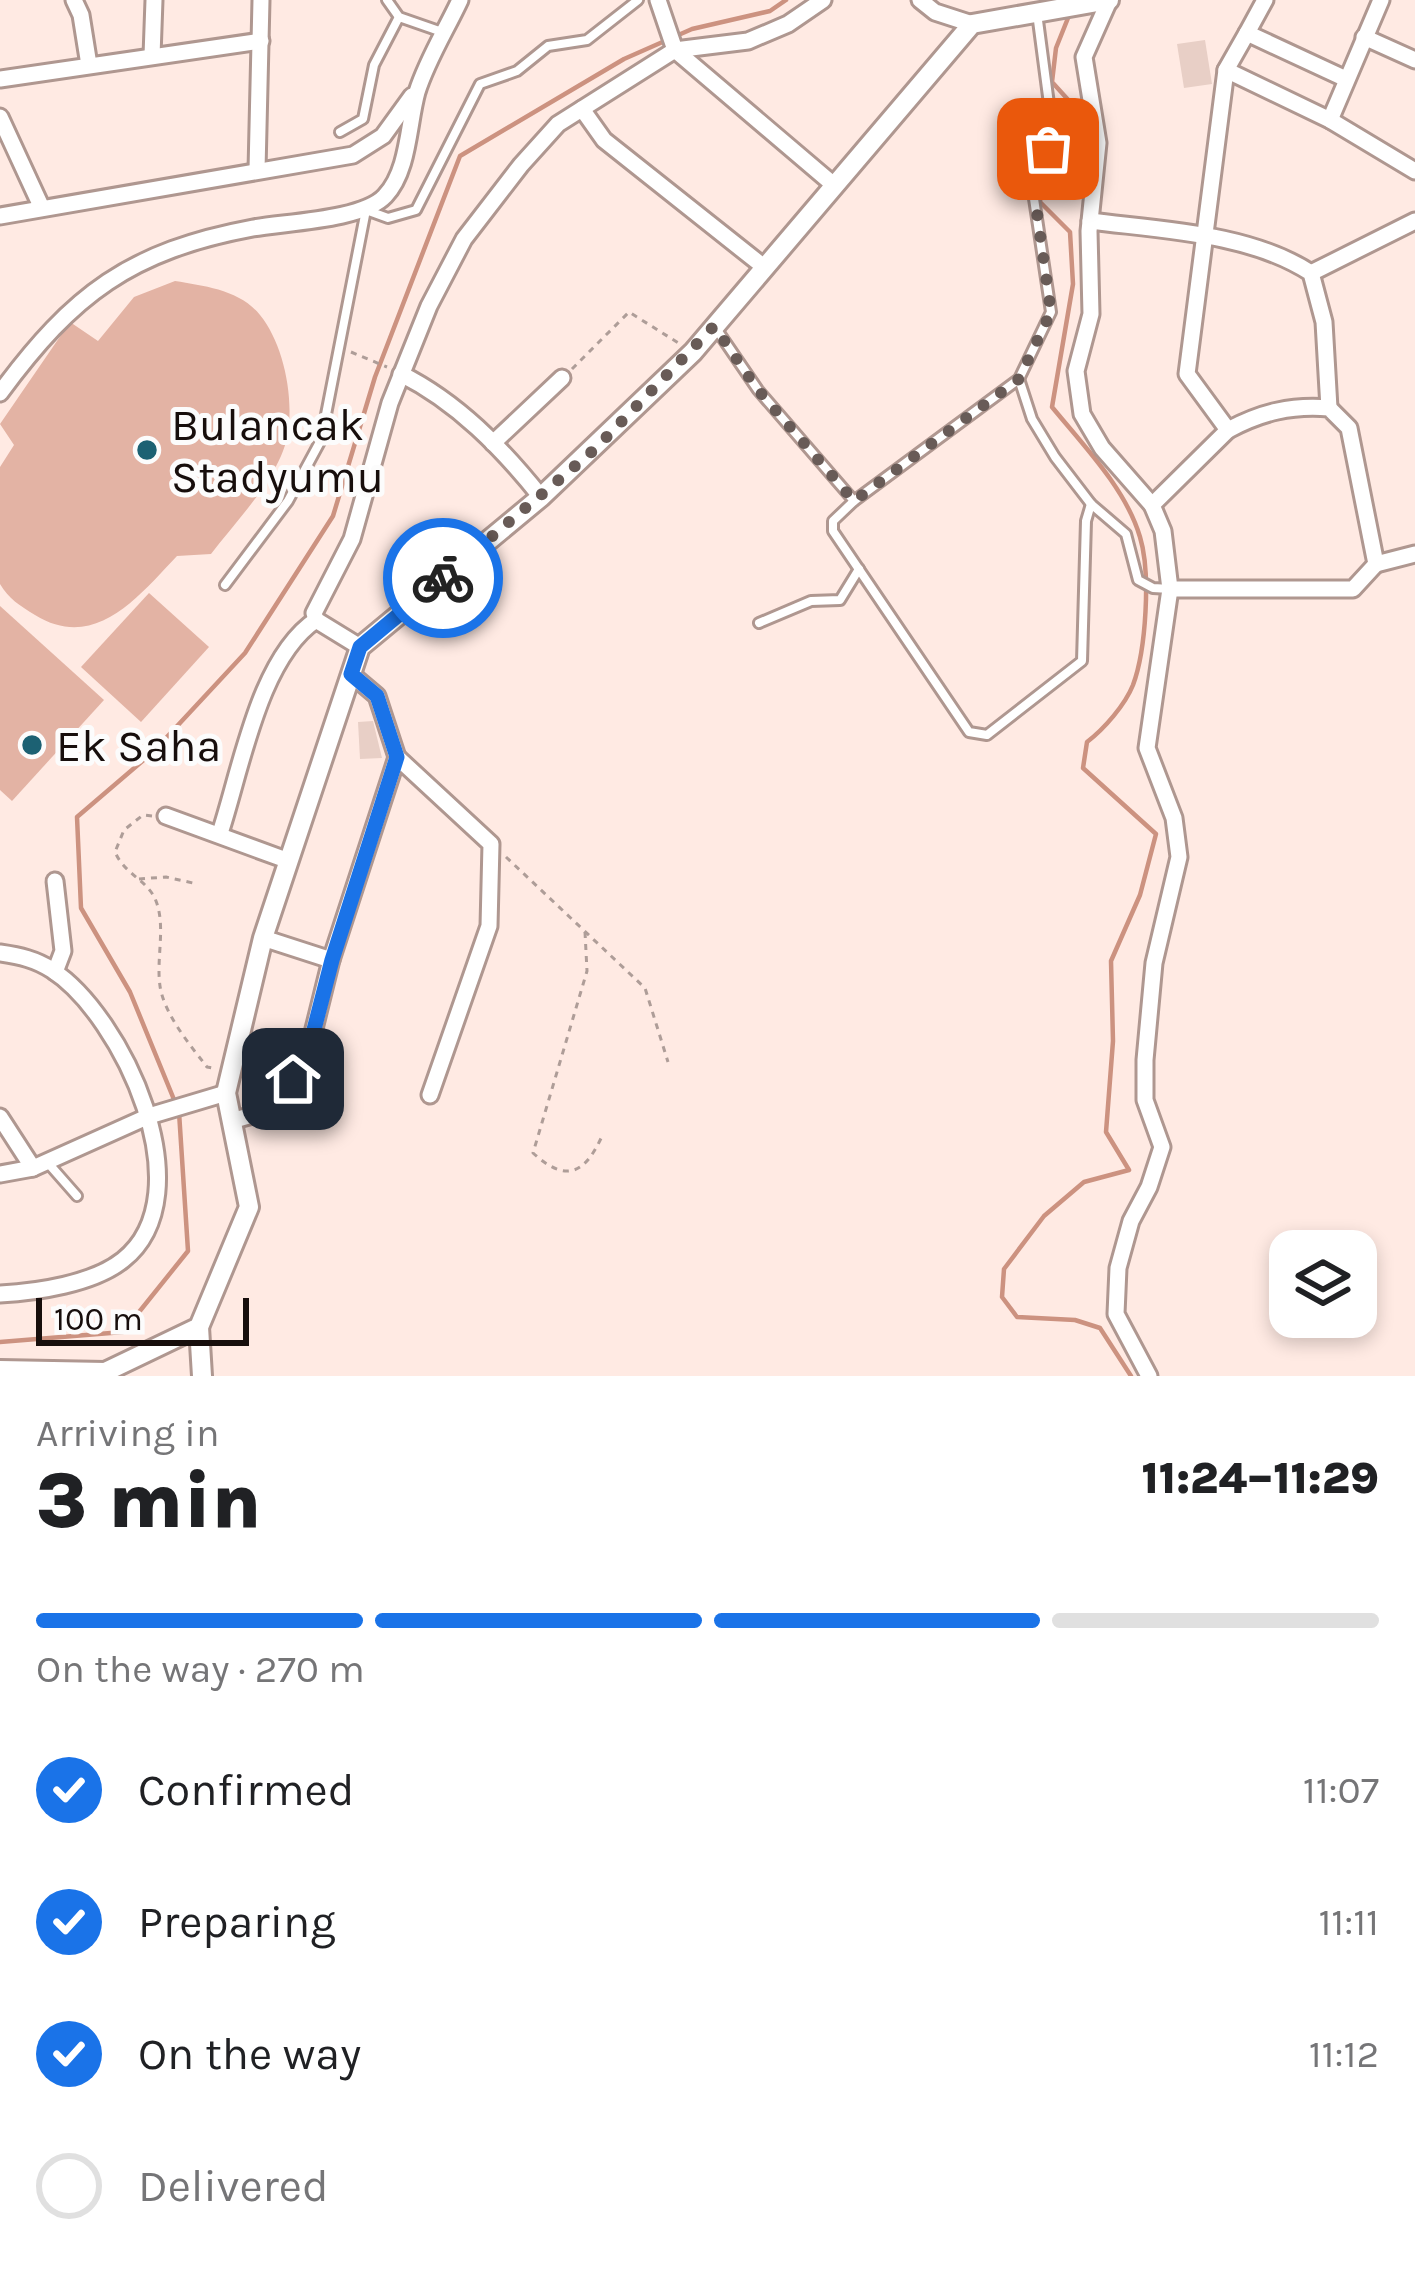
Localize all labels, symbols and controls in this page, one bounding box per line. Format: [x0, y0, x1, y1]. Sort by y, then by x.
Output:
pin [997, 98, 1099, 200]
icon: bag [1015, 116, 1081, 182]
place label: Bulancak Stadyumu [171, 399, 384, 504]
marker: Bulancak Stadyumu [134, 437, 160, 463]
courier [383, 518, 503, 638]
icon: bike [410, 545, 476, 611]
place label: Ek Saha [56, 720, 221, 772]
marker: Ek Saha [19, 732, 45, 758]
pin [242, 1028, 344, 1130]
icon: home [260, 1046, 326, 1112]
map controls [1269, 1230, 1377, 1338]
button: layers [1269, 1230, 1377, 1338]
scale bar [36, 1292, 249, 1345]
text: 100 m [54, 1300, 143, 1338]
text: Arriving in [36, 1410, 219, 1456]
text: 11:24–11:29 [1142, 1452, 1379, 1504]
text: 3 min [36, 1455, 261, 1547]
text: On the way · 270 m [36, 1646, 365, 1692]
icon: check [36, 1757, 102, 1823]
text: Confirmed [138, 1764, 354, 1816]
text: 11:07 [1303, 1767, 1379, 1813]
icon: check [36, 1889, 102, 1955]
text: Preparing [138, 1896, 336, 1948]
text: 11:11 [1318, 1899, 1379, 1945]
icon: check [36, 2021, 102, 2087]
text: On the way [138, 2028, 361, 2080]
text: 11:12 [1309, 2031, 1379, 2077]
text: Delivered [138, 2160, 329, 2212]

